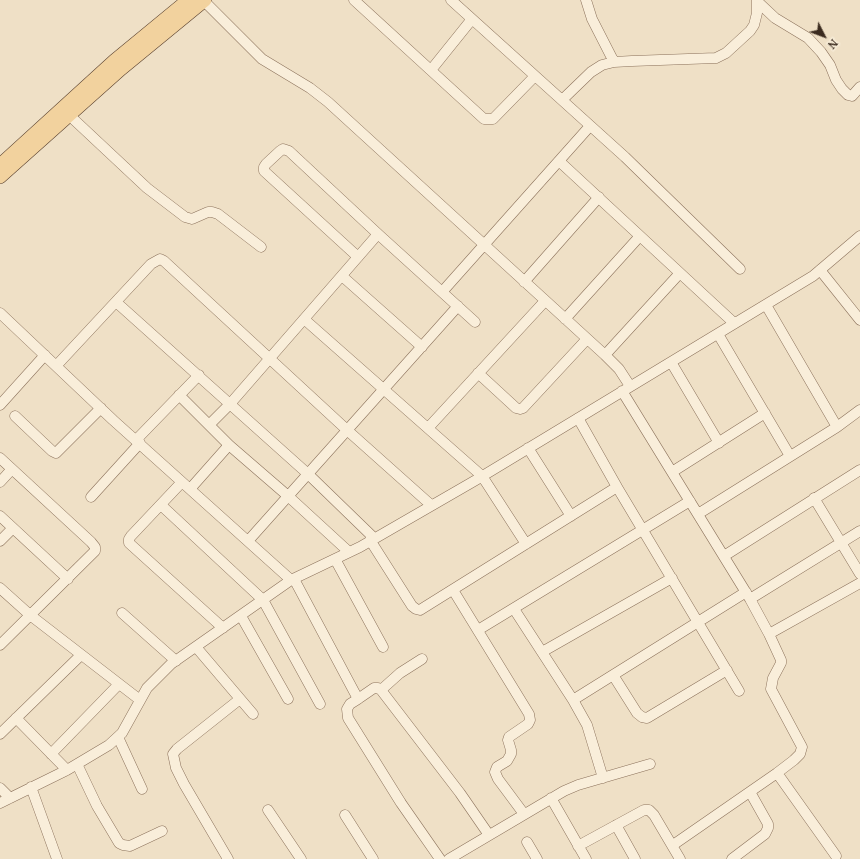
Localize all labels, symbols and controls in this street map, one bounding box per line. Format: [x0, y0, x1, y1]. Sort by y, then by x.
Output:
north arrow [804, 16, 844, 56]
text: N [825, 36, 842, 53]

